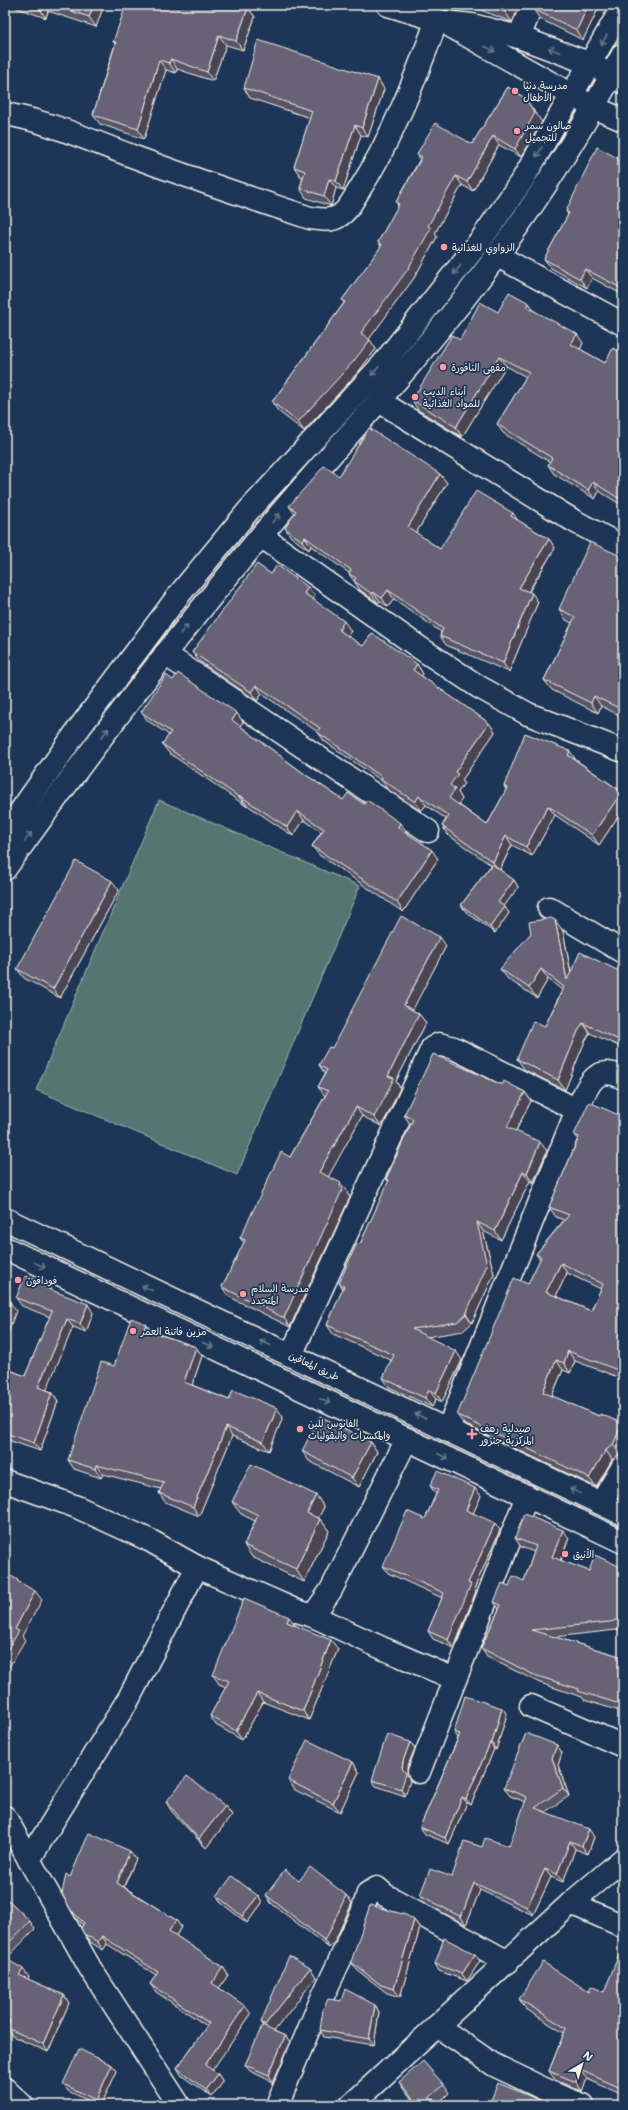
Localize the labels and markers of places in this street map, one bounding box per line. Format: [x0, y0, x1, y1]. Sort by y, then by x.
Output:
place label: مدرسة دنيا الأطفال [523, 79, 568, 104]
marker: مدرسة دنيا الأطفال [510, 86, 520, 96]
place label: صالون سمر للتجميل [524, 119, 571, 144]
marker: صالون سمر للتجميل [512, 126, 522, 136]
place label: الزواوي للغذائية [452, 241, 515, 256]
marker: الزواوي للغذائية [439, 242, 449, 252]
place label: مقهى النافورة [451, 361, 506, 375]
marker: مقهى النافورة [438, 362, 448, 372]
place label: أبناء الديب للمواد الغذائية [423, 385, 480, 410]
marker: أبناء الديب للمواد الغذائية [410, 392, 420, 402]
place label: فودافون [26, 1274, 57, 1288]
marker: فودافون [13, 1275, 23, 1285]
place label: مدرسة السلام المتجدد [251, 1282, 309, 1307]
marker: مدرسة السلام المتجدد [238, 1289, 248, 1299]
place label: مزين فاتنة العمر [140, 1325, 207, 1338]
marker: مزين فاتنة العمر [128, 1326, 138, 1336]
place label: الفانوس للبن والمكسرات والبقوليات [308, 1417, 390, 1442]
place label: صيدلية رهف المركزية جنزور [479, 1422, 534, 1447]
marker: الفانوس للبن والمكسرات والبقوليات [295, 1424, 305, 1434]
marker: صيدلية رهف المركزية جنزور [467, 1429, 477, 1439]
place label: الأنيق [573, 1548, 594, 1561]
marker: الأنيق [560, 1549, 570, 1559]

